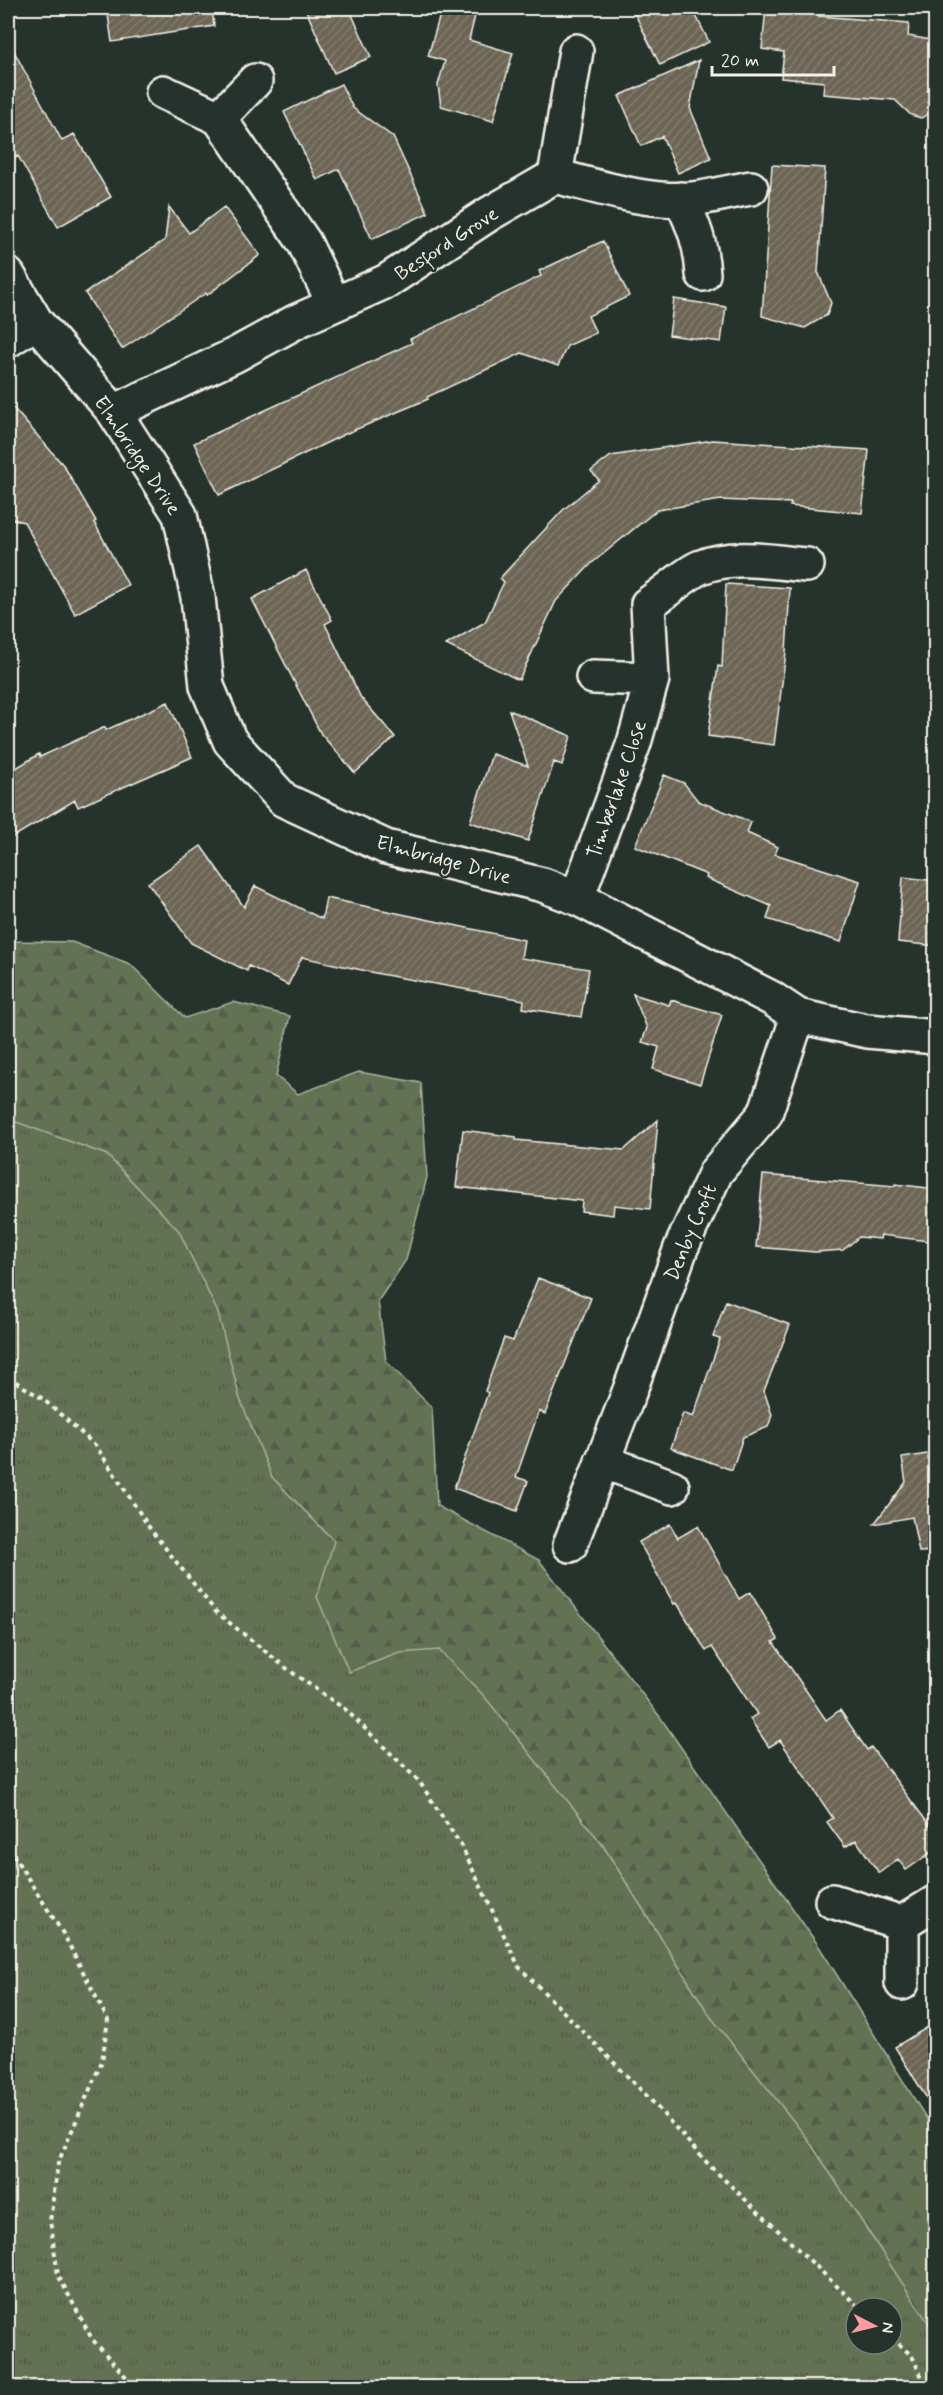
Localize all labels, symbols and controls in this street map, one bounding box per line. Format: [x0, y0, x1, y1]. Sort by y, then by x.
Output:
scale bar [712, 39, 834, 77]
text: 20 m [721, 49, 759, 73]
street label: Besford Grove [390, 201, 505, 289]
street label: Elmbridge Drive [86, 391, 187, 521]
street label: Timberlake Close [581, 717, 654, 862]
street label: Elmbridge Drive [373, 829, 514, 892]
street label: Denby Croft [659, 1180, 724, 1285]
north arrow [844, 2296, 904, 2356]
text: N [876, 2321, 898, 2334]

